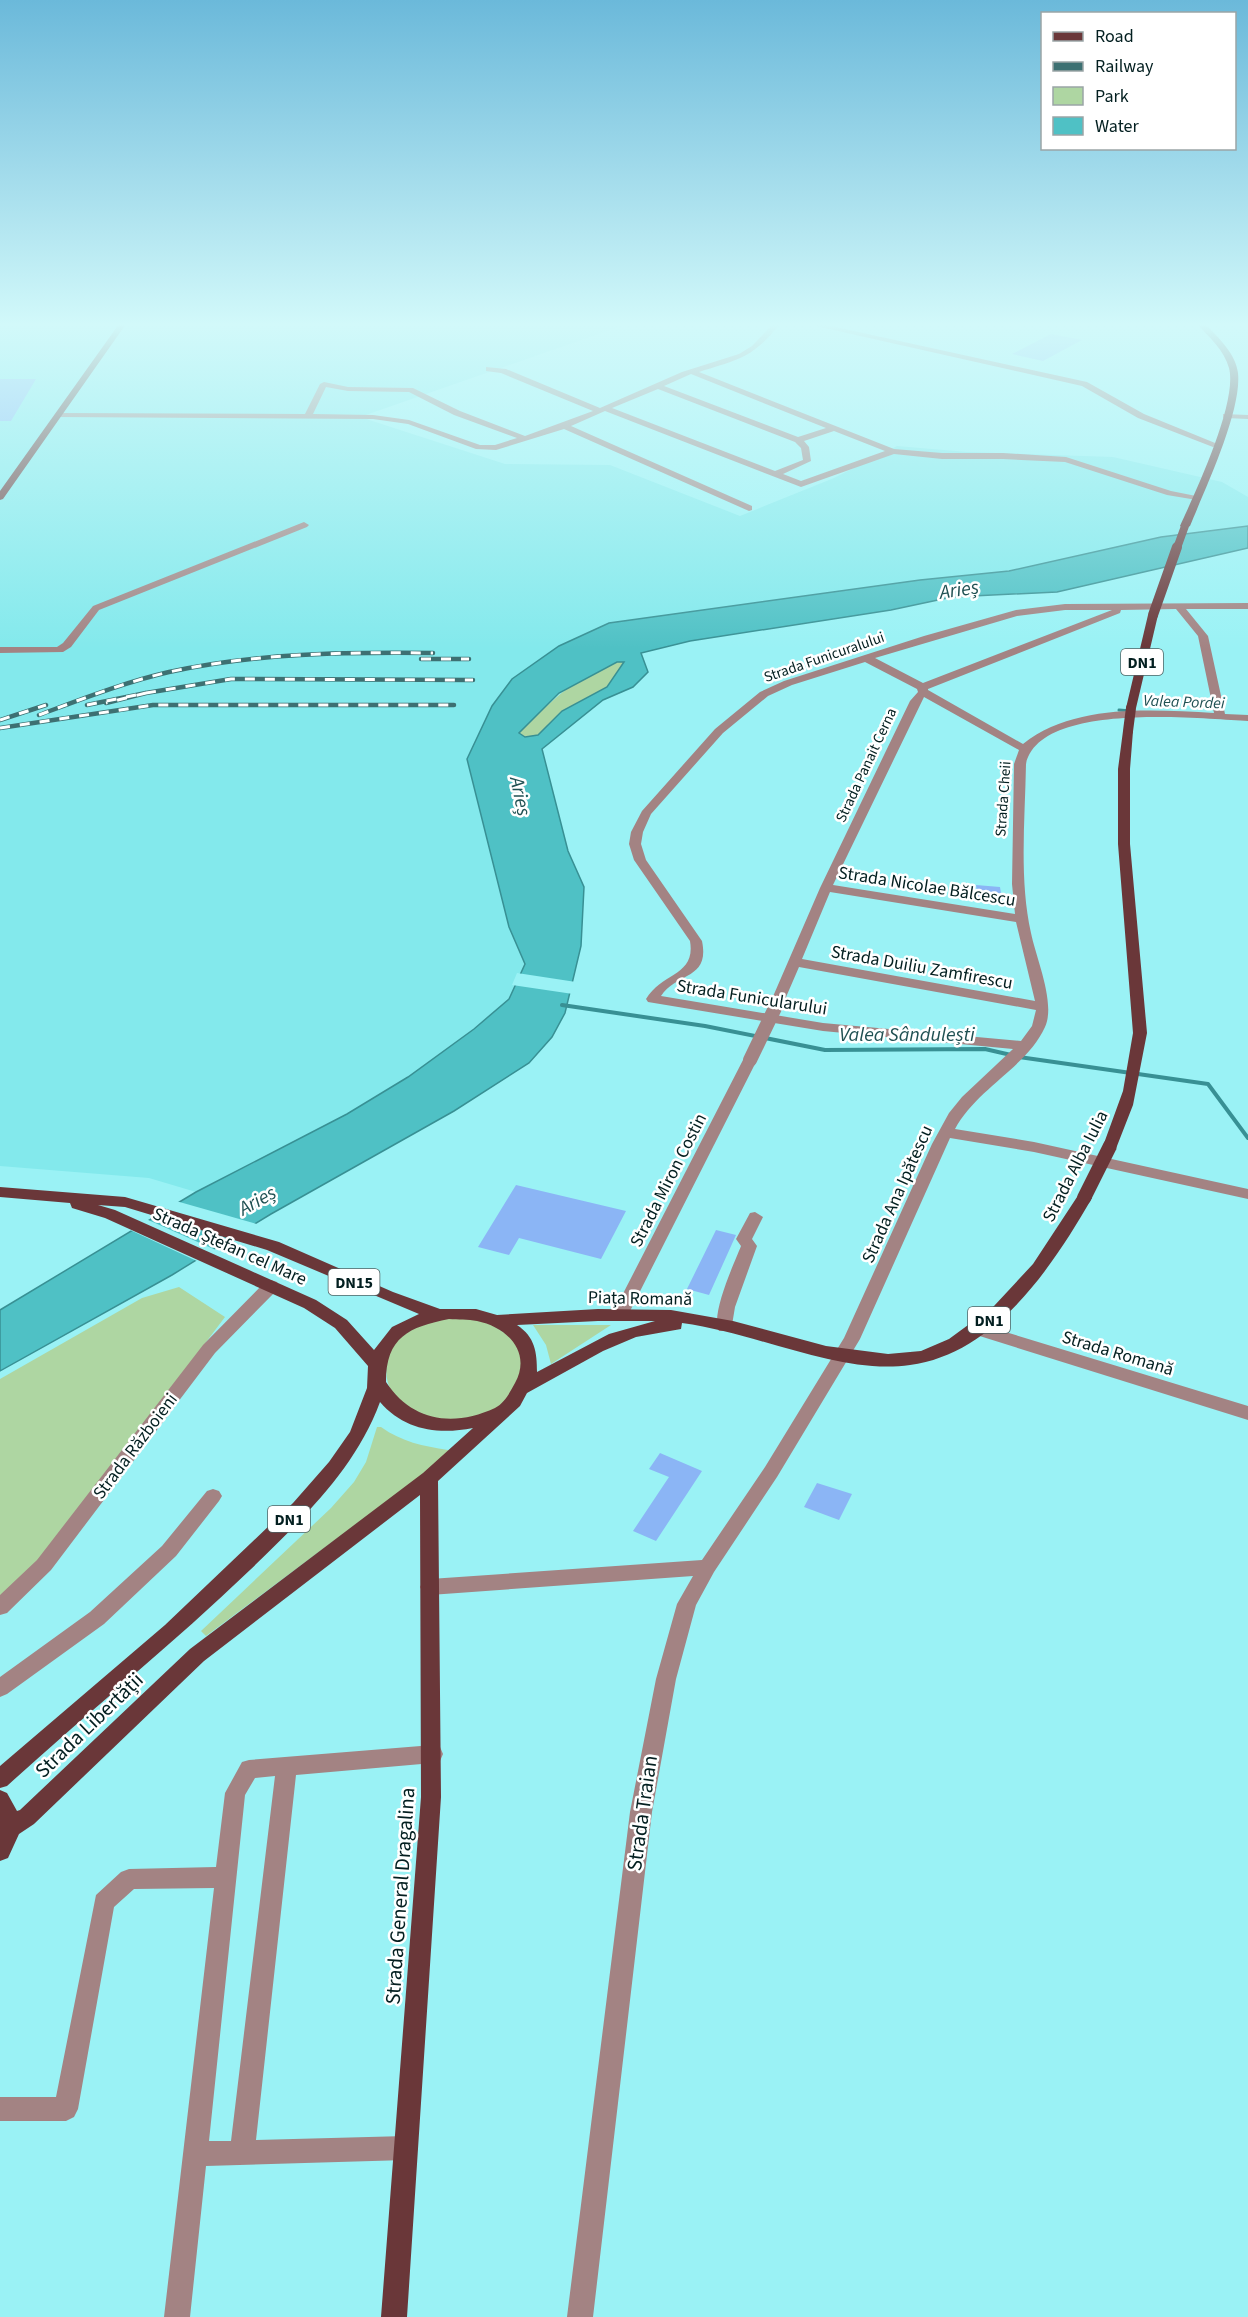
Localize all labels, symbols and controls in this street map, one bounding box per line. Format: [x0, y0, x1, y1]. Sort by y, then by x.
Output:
legend [1041, 12, 1236, 150]
text: Road [1095, 24, 1134, 49]
text: Railway [1095, 54, 1154, 79]
text: Park [1095, 84, 1129, 109]
text: Water [1095, 114, 1139, 139]
water label: Arieș [936, 573, 981, 607]
street label: Strada Funicuralului [761, 627, 887, 688]
road number: DN1 [1121, 649, 1163, 675]
water label: Valea Pordei [1143, 690, 1225, 714]
street label: Strada Panait Cerna [831, 705, 902, 826]
street label: Strada Cheii [990, 761, 1017, 837]
water label: Arieș [502, 772, 538, 818]
street label: Strada Nicolae Bălcescu [836, 860, 1017, 913]
street label: Strada Duiliu Zamfirescu [829, 939, 1015, 996]
street label: Strada Funicularului [675, 973, 829, 1022]
water label: Valea Sândulești [839, 1021, 975, 1049]
street label: Strada Alba Iulia [1037, 1106, 1114, 1226]
street label: Strada Miron Costin [624, 1109, 713, 1251]
street label: Strada Ana Ipătescu [856, 1121, 939, 1267]
water label: Arieș [232, 1179, 282, 1224]
street label: Strada Ștefan cel Mare [149, 1201, 311, 1292]
road number: DN15 [328, 1269, 380, 1295]
street label: Piața Romană [588, 1285, 692, 1312]
road number: DN1 [968, 1307, 1010, 1333]
street label: Strada Romană [1059, 1325, 1177, 1382]
street label: Strada Războieni [87, 1388, 184, 1505]
road number: DN1 [268, 1506, 310, 1532]
street label: Strada Libertății [28, 1665, 150, 1785]
street label: Strada Traian [619, 1753, 665, 1873]
street label: Strada General Dragalina [377, 1786, 423, 2006]

